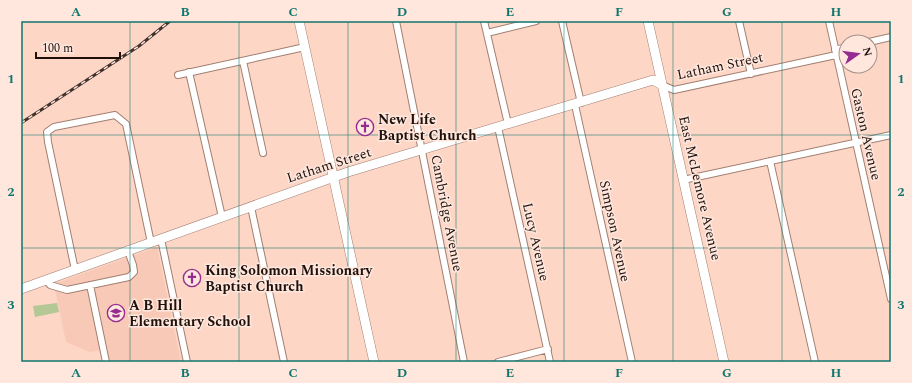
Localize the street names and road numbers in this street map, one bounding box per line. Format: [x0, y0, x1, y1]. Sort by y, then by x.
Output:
street label: Latham Street [675, 47, 765, 85]
street label: Gaston Avenue [845, 86, 887, 182]
street label: East McLemore Avenue [673, 114, 727, 263]
street label: Latham Street [284, 141, 374, 189]
street label: Cambridge Avenue [425, 153, 469, 273]
street label: Simpson Avenue [594, 178, 636, 284]
street label: Lucy Avenue [517, 201, 555, 283]

